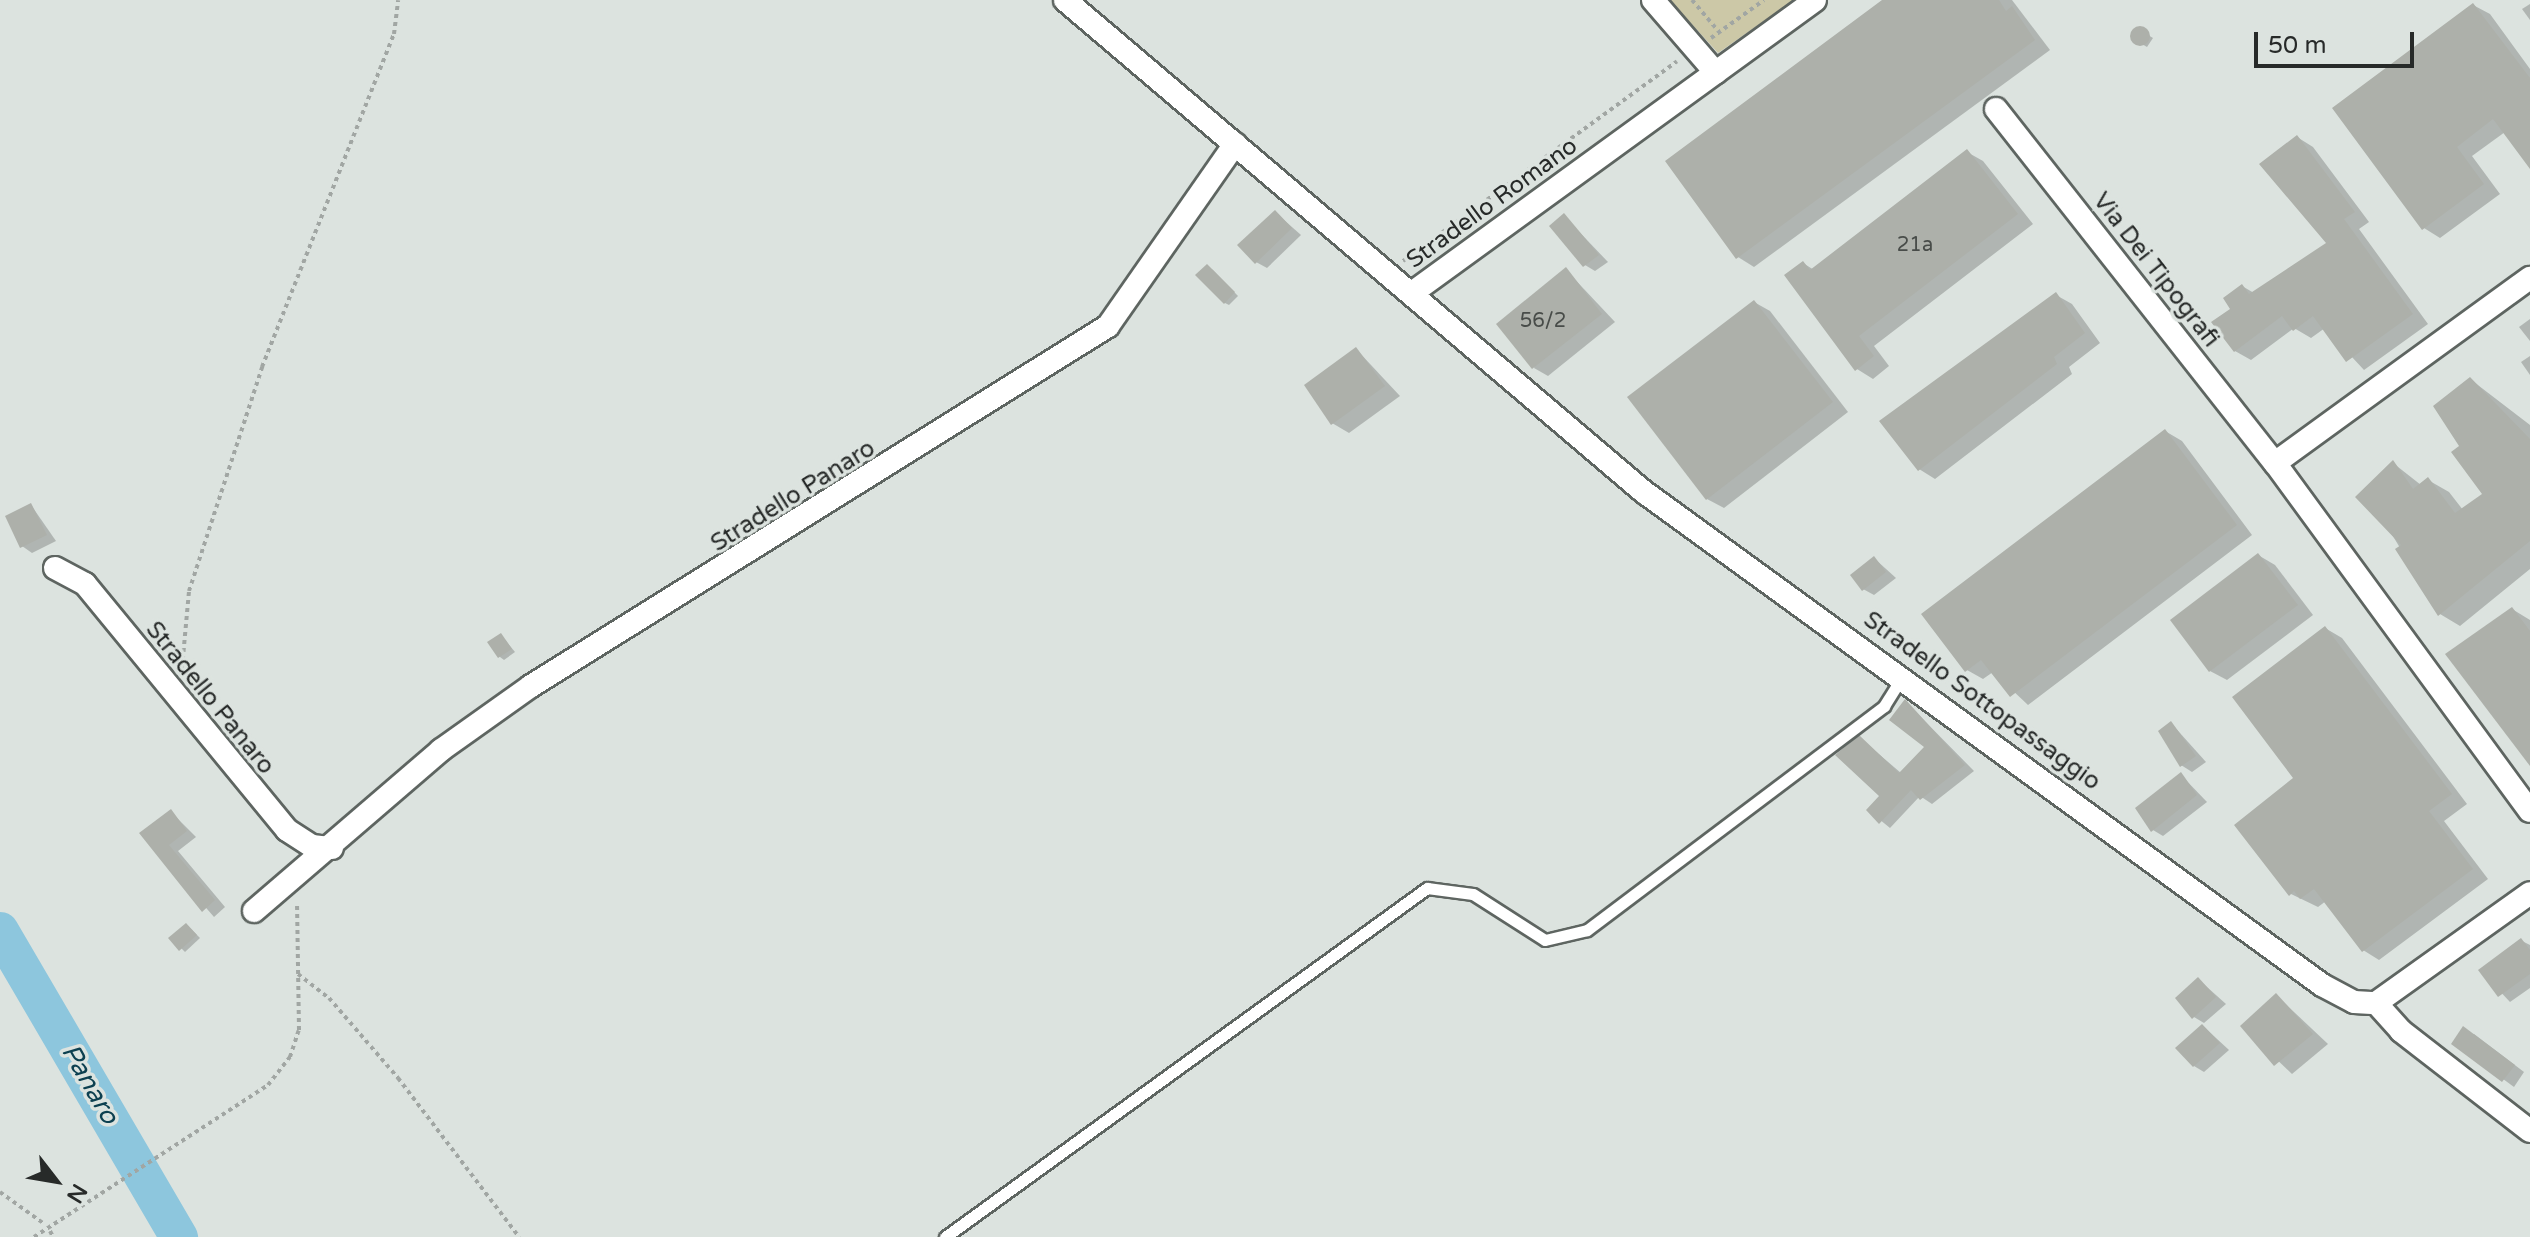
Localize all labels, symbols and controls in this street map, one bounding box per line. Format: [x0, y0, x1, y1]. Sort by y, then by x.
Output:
scale bar [2258, 16, 2418, 66]
text: 50 m [2268, 31, 2326, 60]
street label: Stradello Romano [1401, 131, 1583, 275]
street label: Via Dei Tipografi [2087, 187, 2225, 353]
house number: 21a [1897, 233, 1933, 257]
house number: 56/2 [1520, 309, 1566, 333]
street label: Stradello Panaro [706, 434, 880, 558]
street label: Stradello Sottopassaggio [1858, 605, 2106, 797]
street label: Stradello Panaro [140, 616, 280, 780]
water label: Panaro [55, 1038, 125, 1130]
north arrow [16, 1141, 96, 1221]
text: N [61, 1179, 92, 1208]

